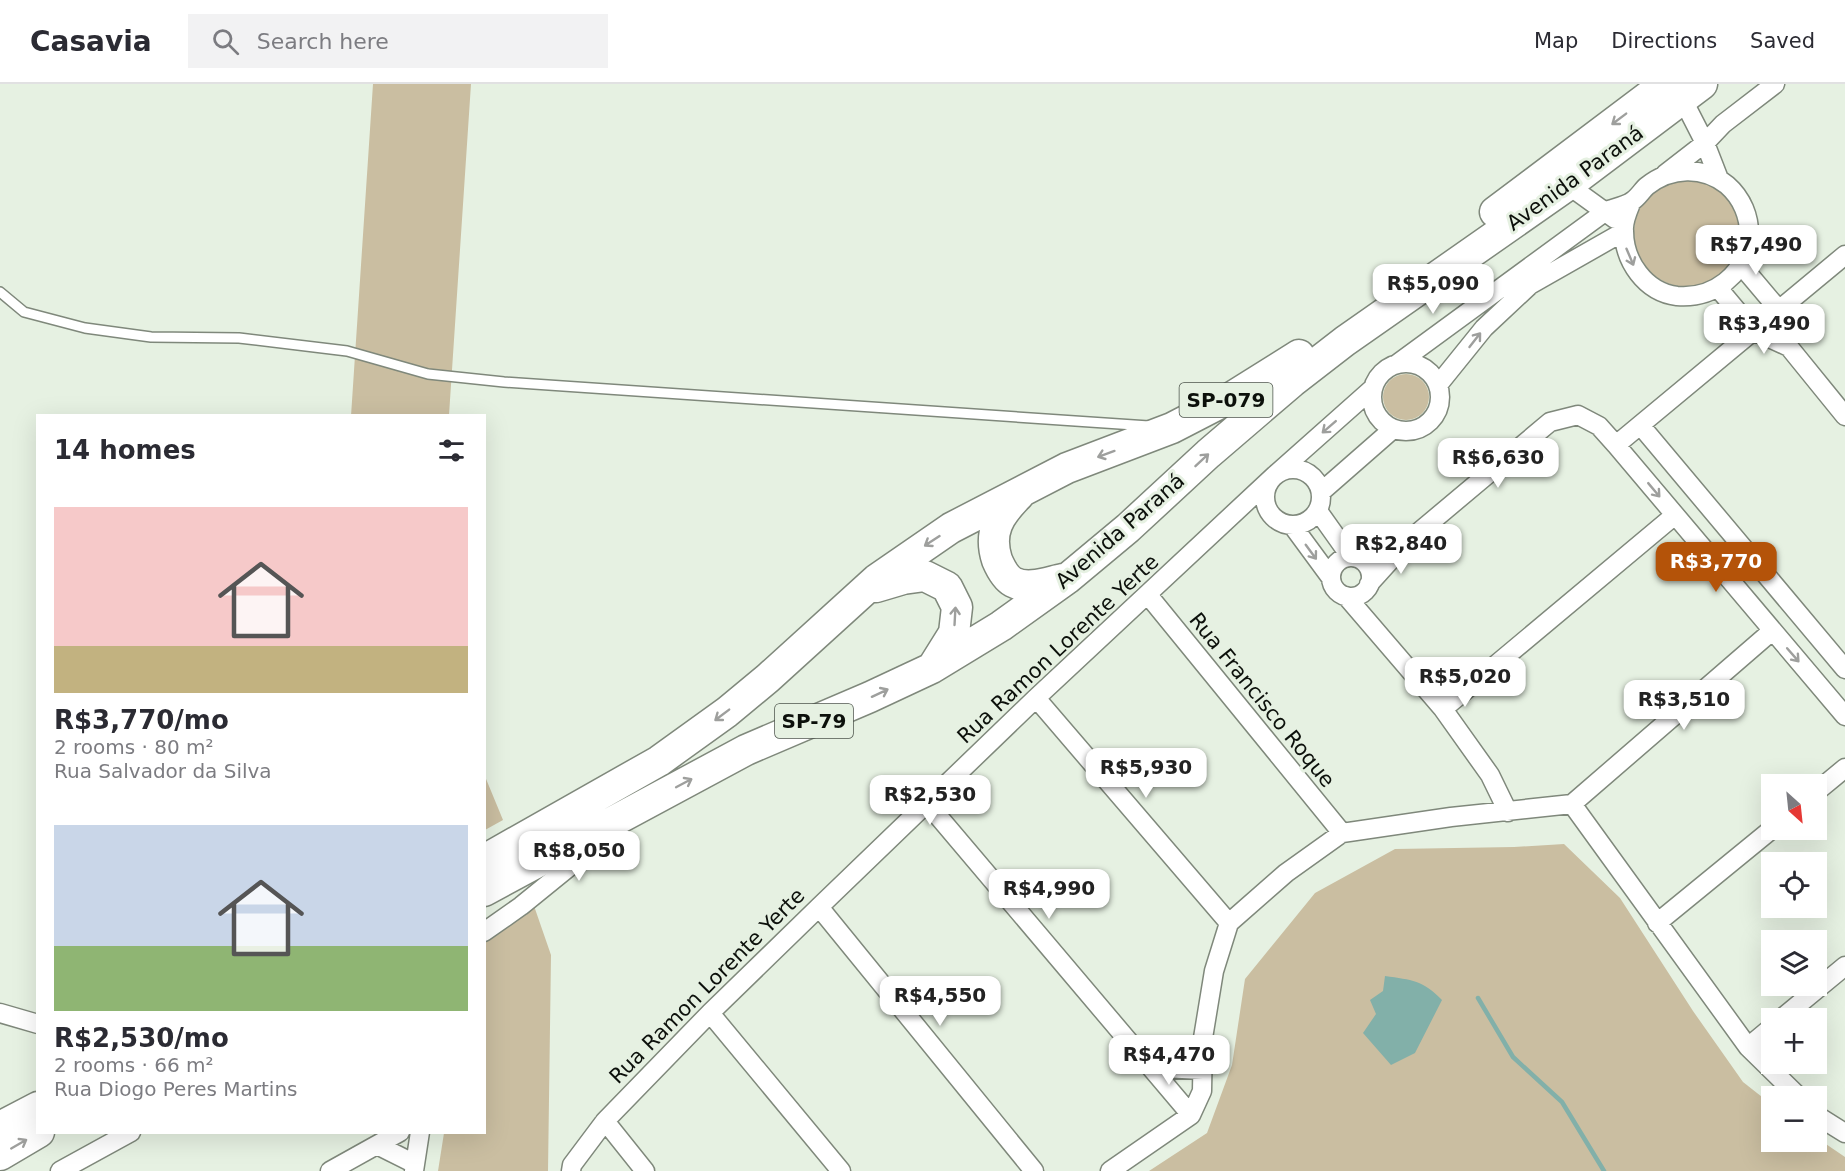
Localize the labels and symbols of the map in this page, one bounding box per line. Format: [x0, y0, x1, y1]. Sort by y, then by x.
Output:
one-way arrow [1611, 113, 1627, 125]
street label: Avenida Paraná [1502, 120, 1648, 236]
pin: R$7,490 [1701, 225, 1811, 276]
one-way arrow [1625, 247, 1636, 266]
pin: R$5,090 [1378, 264, 1488, 315]
pin: R$3,490 [1709, 304, 1819, 355]
one-way arrow [1468, 332, 1481, 348]
road number: SP-079 [1180, 383, 1272, 417]
one-way arrow [1322, 420, 1337, 434]
pin: R$6,630 [1443, 438, 1553, 489]
one-way arrow [1097, 449, 1116, 460]
one-way arrow [1194, 453, 1209, 467]
street label: Avenida Paraná [1051, 469, 1189, 593]
one-way arrow [1647, 482, 1661, 497]
pin: R$2,840 [1346, 524, 1456, 575]
one-way arrow [924, 535, 941, 547]
pin: R$3,770 [1661, 542, 1771, 593]
one-way arrow [1305, 543, 1318, 559]
street label: Rua Ramon Lorente Yerte [953, 550, 1163, 748]
one-way arrow [950, 606, 961, 626]
street label: Rua Francisco Roque [1184, 608, 1340, 792]
one-way arrow [1786, 648, 1800, 663]
pin: R$5,020 [1410, 657, 1520, 708]
pin: R$3,510 [1629, 680, 1739, 731]
one-way arrow [870, 686, 888, 698]
road number: SP-79 [775, 704, 853, 738]
one-way arrow [715, 709, 731, 721]
pin: R$5,930 [1091, 748, 1201, 799]
north arrow [1761, 774, 1827, 840]
pin: R$2,530 [875, 775, 985, 826]
one-way arrow [675, 777, 693, 789]
pin: R$8,050 [524, 831, 634, 882]
pin: R$4,990 [994, 869, 1104, 920]
street label: Rua Ramon Lorente Yerte [604, 883, 810, 1089]
pin: R$4,550 [885, 976, 995, 1027]
pin: R$4,470 [1114, 1035, 1224, 1086]
one-way arrow [10, 1137, 27, 1149]

